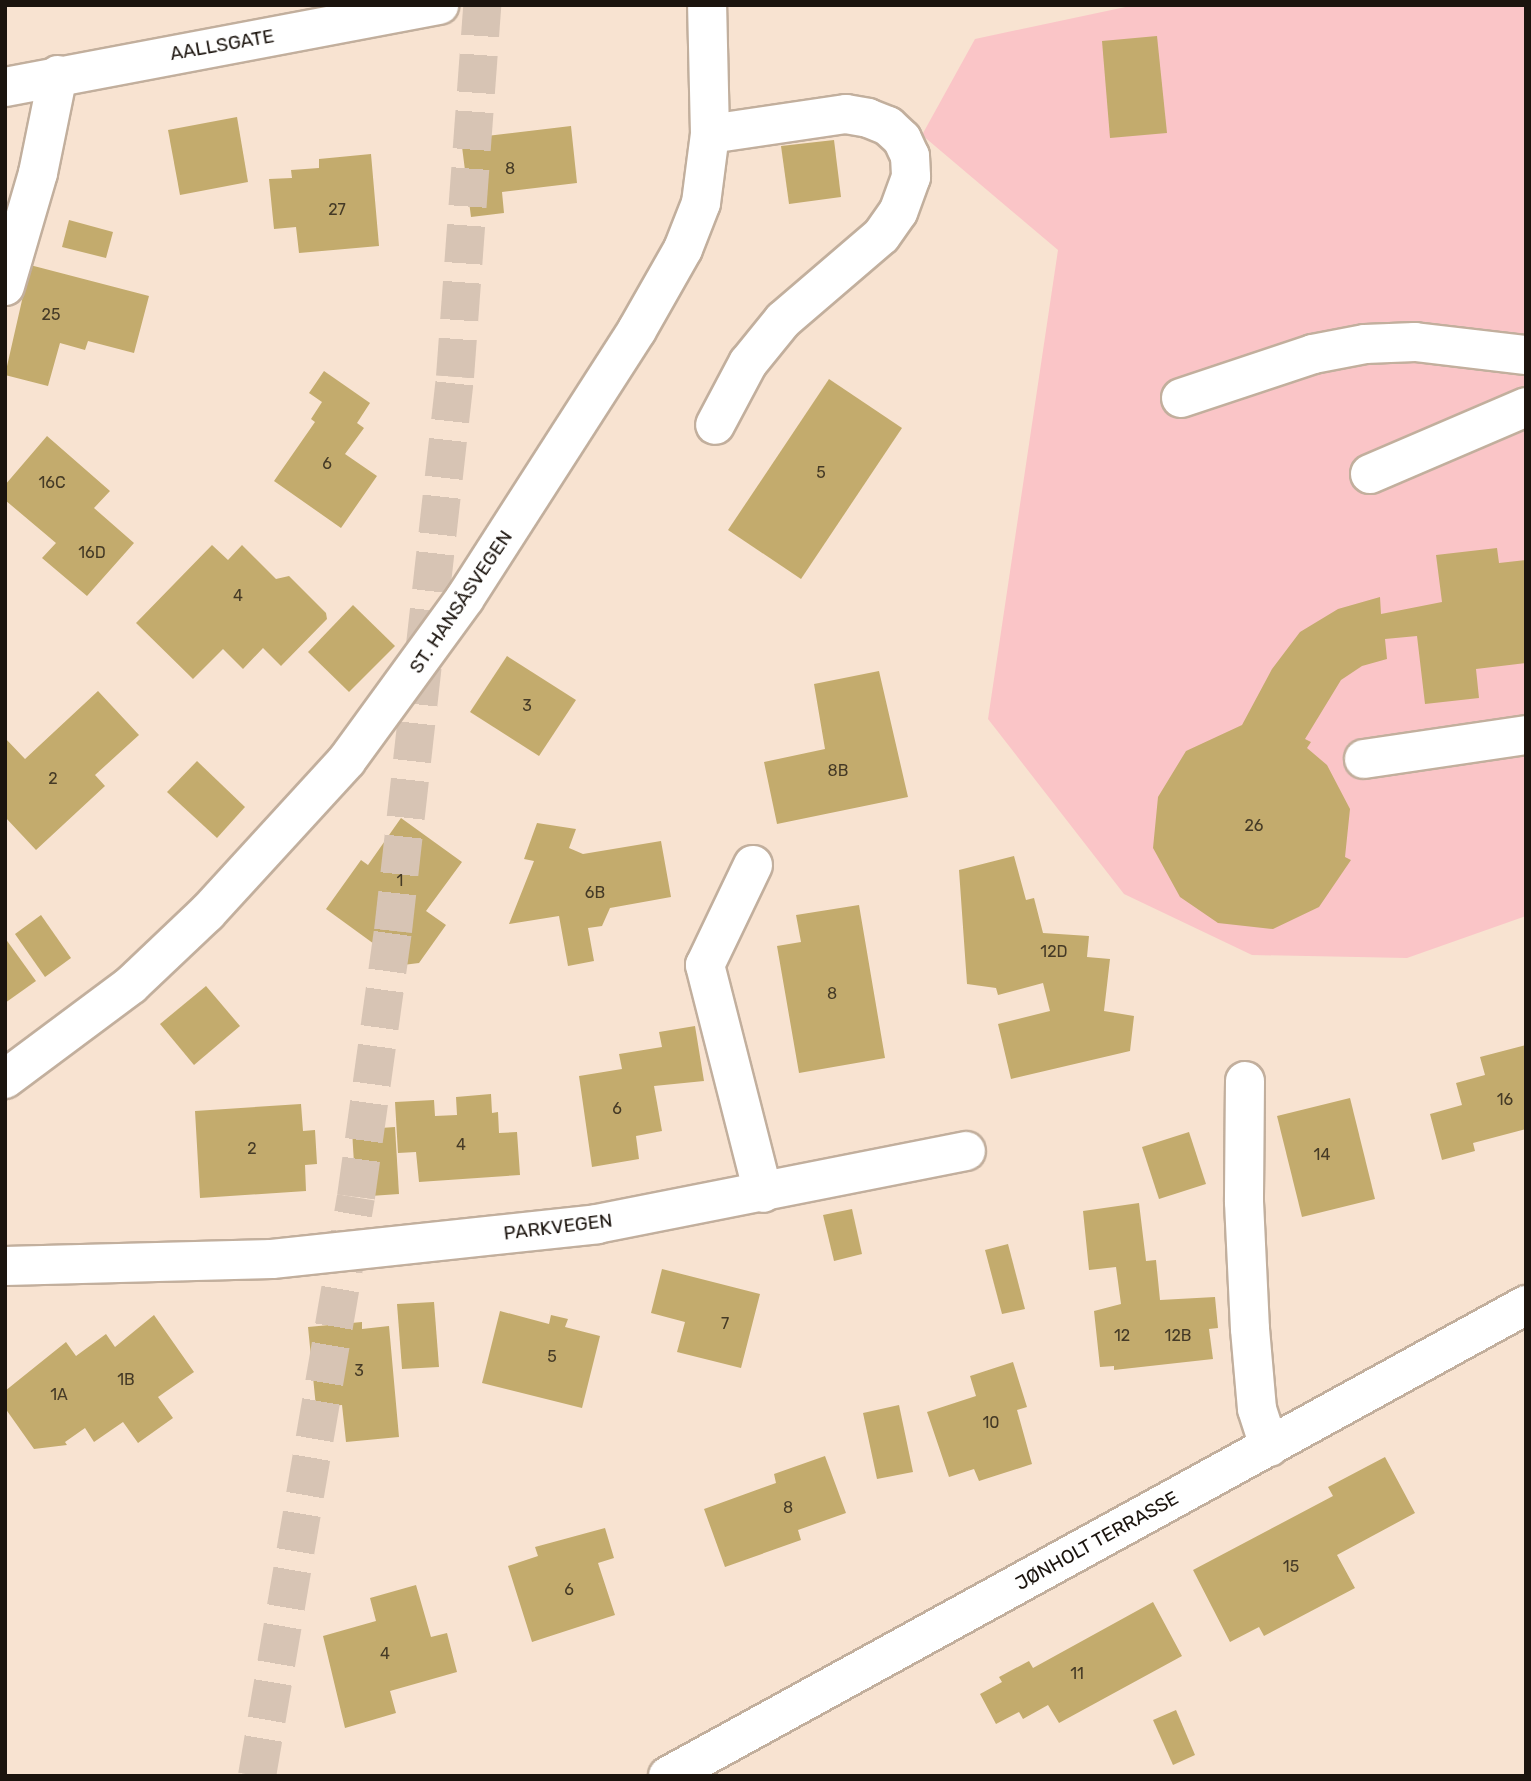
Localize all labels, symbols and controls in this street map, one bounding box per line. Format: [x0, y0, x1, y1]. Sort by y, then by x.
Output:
street label: AALLSGATE [168, 25, 276, 65]
house number: 8 [505, 159, 515, 179]
house number: 27 [328, 200, 346, 220]
house number: 25 [42, 305, 60, 325]
house number: 6 [322, 454, 332, 474]
house number: 5 [816, 463, 826, 483]
house number: 16C [38, 473, 66, 493]
street label: ST. HANSÅSVEGEN [405, 526, 517, 678]
house number: 16D [78, 543, 106, 563]
house number: 4 [233, 586, 243, 606]
house number: 3 [522, 696, 532, 716]
house number: 8B [828, 761, 848, 781]
house number: 2 [48, 769, 58, 789]
house number: 26 [1244, 816, 1264, 836]
house number: 1 [397, 871, 403, 891]
house number: 6B [585, 883, 605, 903]
house number: 12D [1040, 942, 1068, 962]
house number: 8 [827, 984, 837, 1004]
house number: 16 [1497, 1090, 1513, 1110]
house number: 6 [612, 1099, 622, 1119]
house number: 4 [456, 1135, 466, 1155]
house number: 2 [247, 1139, 257, 1159]
house number: 14 [1314, 1145, 1330, 1165]
street label: PARKVEGEN [502, 1209, 614, 1245]
house number: 7 [721, 1314, 729, 1334]
house number: 12 [1114, 1326, 1130, 1346]
house number: 12B [1165, 1326, 1191, 1346]
house number: 5 [547, 1347, 557, 1367]
house number: 3 [354, 1361, 364, 1381]
house number: 1B [117, 1370, 135, 1390]
house number: 1A [50, 1385, 68, 1405]
house number: 10 [982, 1413, 1000, 1433]
street label: JØNHOLT TERRASSE [1011, 1486, 1183, 1596]
house number: 8 [783, 1498, 793, 1518]
house number: 15 [1283, 1557, 1299, 1577]
house number: 6 [564, 1580, 574, 1600]
house number: 4 [380, 1644, 390, 1664]
house number: 11 [1070, 1664, 1084, 1684]

